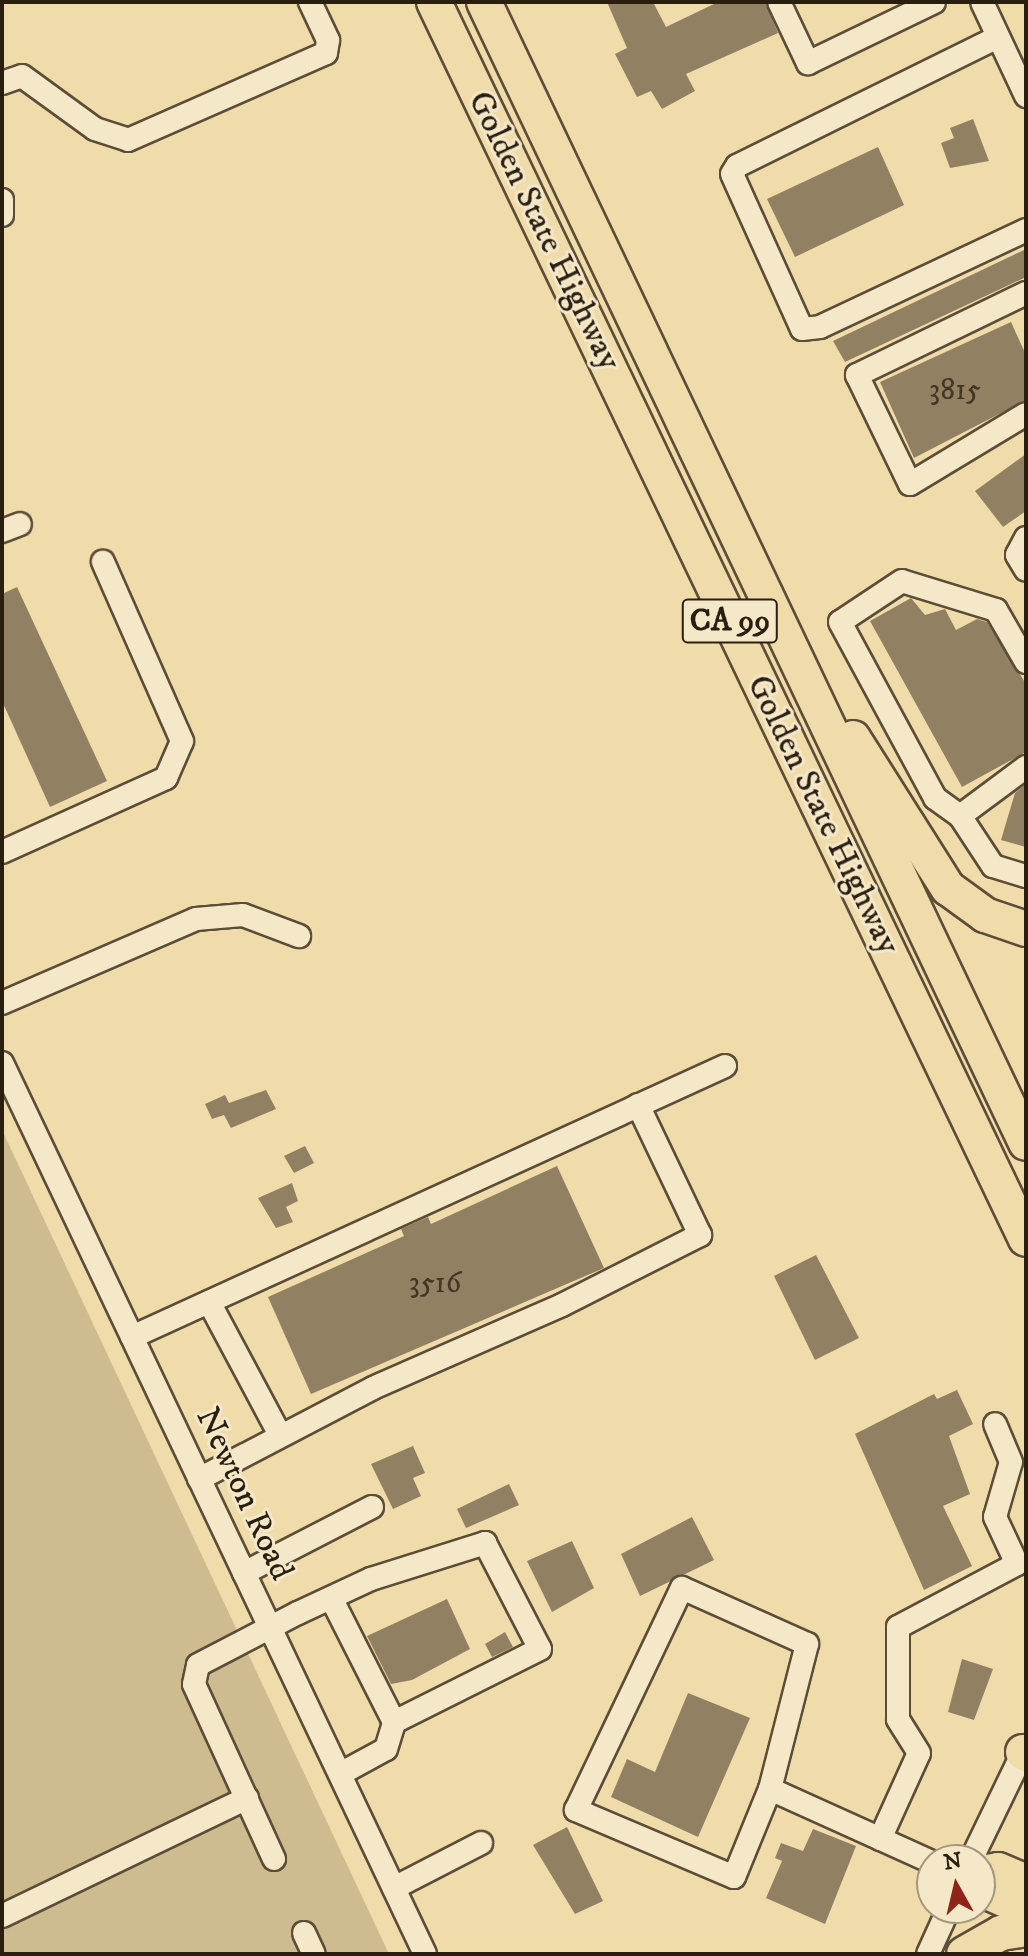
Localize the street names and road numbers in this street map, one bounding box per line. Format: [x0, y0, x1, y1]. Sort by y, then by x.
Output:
street label: Golden State Highway [459, 85, 629, 377]
road number: CA 99 [680, 593, 780, 649]
street label: Golden State Highway [738, 669, 908, 961]
street label: Newton Road [186, 1401, 302, 1587]

